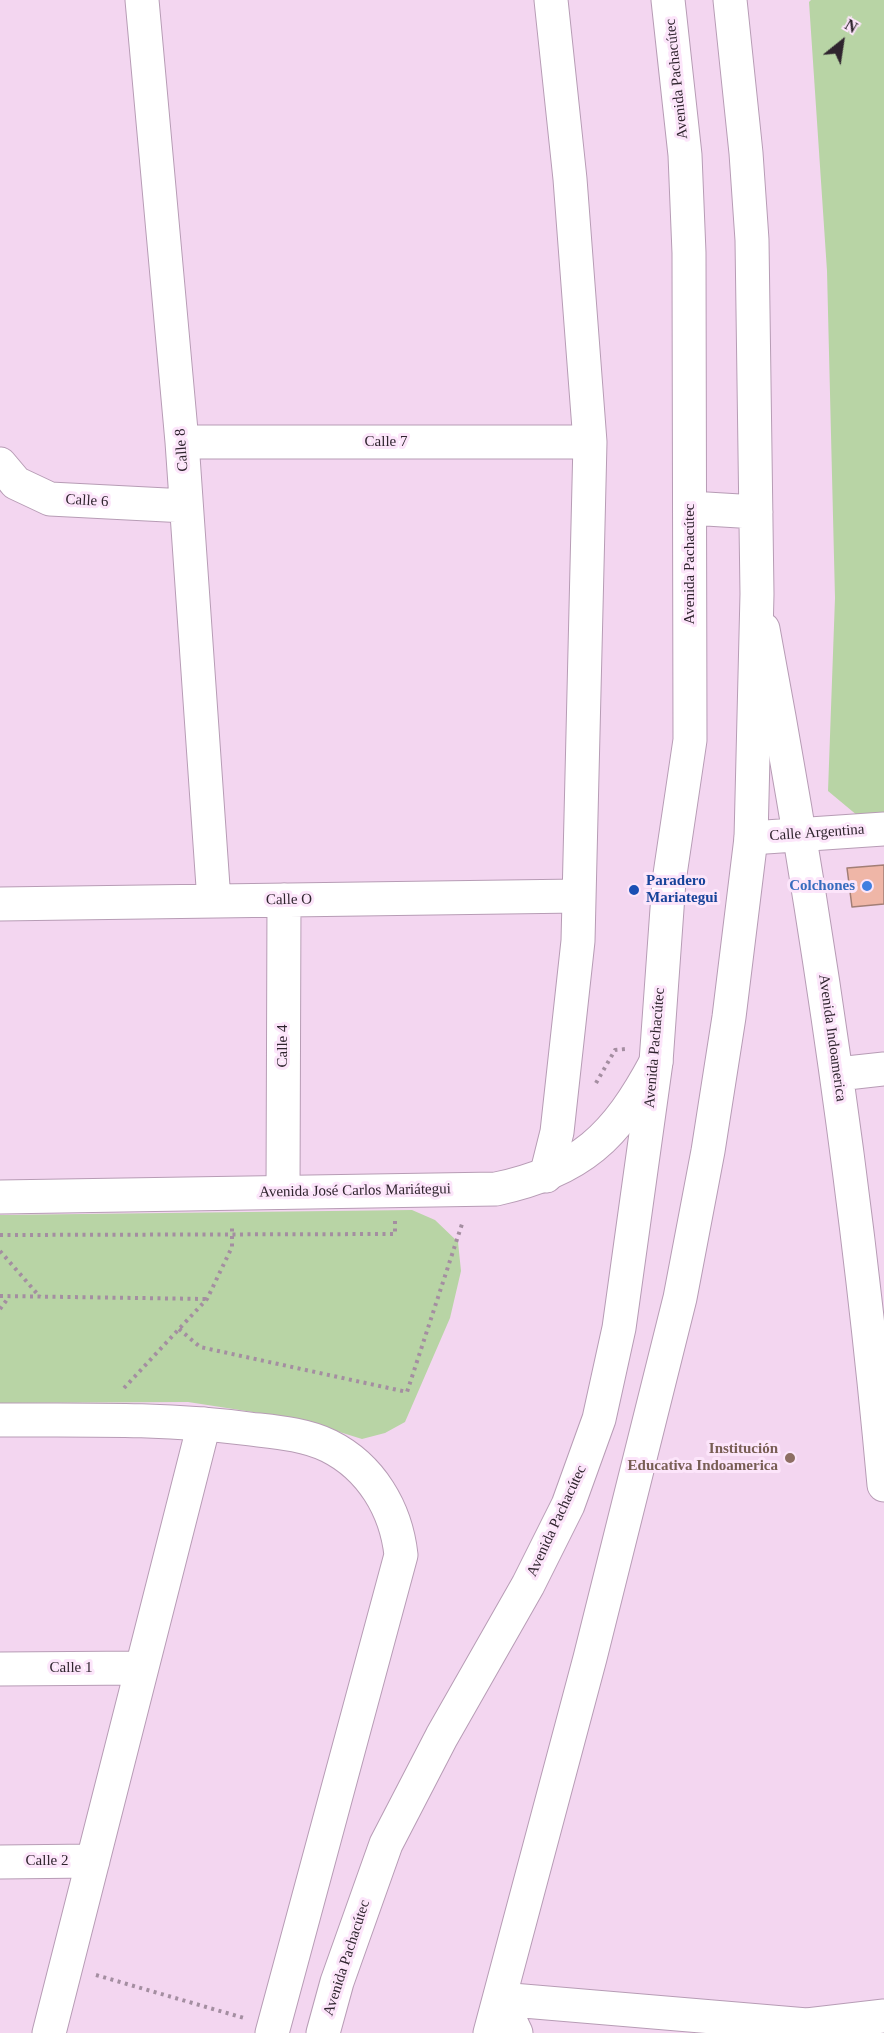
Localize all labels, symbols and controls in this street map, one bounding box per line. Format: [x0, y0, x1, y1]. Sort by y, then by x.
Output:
north arrow [812, 12, 872, 72]
text: N [842, 16, 861, 36]
street label: Avenida Pachacútec [662, 18, 692, 140]
street label: Calle 8 [172, 428, 192, 472]
street label: Calle 7 [365, 433, 407, 451]
street label: Calle 6 [65, 491, 109, 511]
street label: Avenida Pachacútec [681, 504, 699, 624]
street label: Calle Argentina [769, 821, 865, 845]
place label: Paradero Mariategui [646, 872, 718, 907]
place label: Colchones [789, 877, 855, 895]
marker: Colchones [860, 879, 874, 893]
marker: Paradero Mariategui [627, 883, 641, 897]
street label: Calle O [266, 891, 312, 909]
street label: Avenida Indoamerica [814, 973, 850, 1103]
street label: Avenida Pachacútec [641, 987, 669, 1109]
street label: Calle 4 [274, 1025, 292, 1067]
street label: Avenida José Carlos Mariátegui [259, 1180, 451, 1202]
place label: Institución Educativa Indoamerica [628, 1440, 778, 1475]
marker: Institución Educativa Indoamerica [783, 1451, 797, 1465]
street label: Avenida Pachacútec [523, 1462, 591, 1580]
street label: Calle 1 [50, 1659, 92, 1677]
street label: Calle 2 [26, 1852, 68, 1870]
street label: Avenida Pachacútec [320, 1898, 374, 2018]

